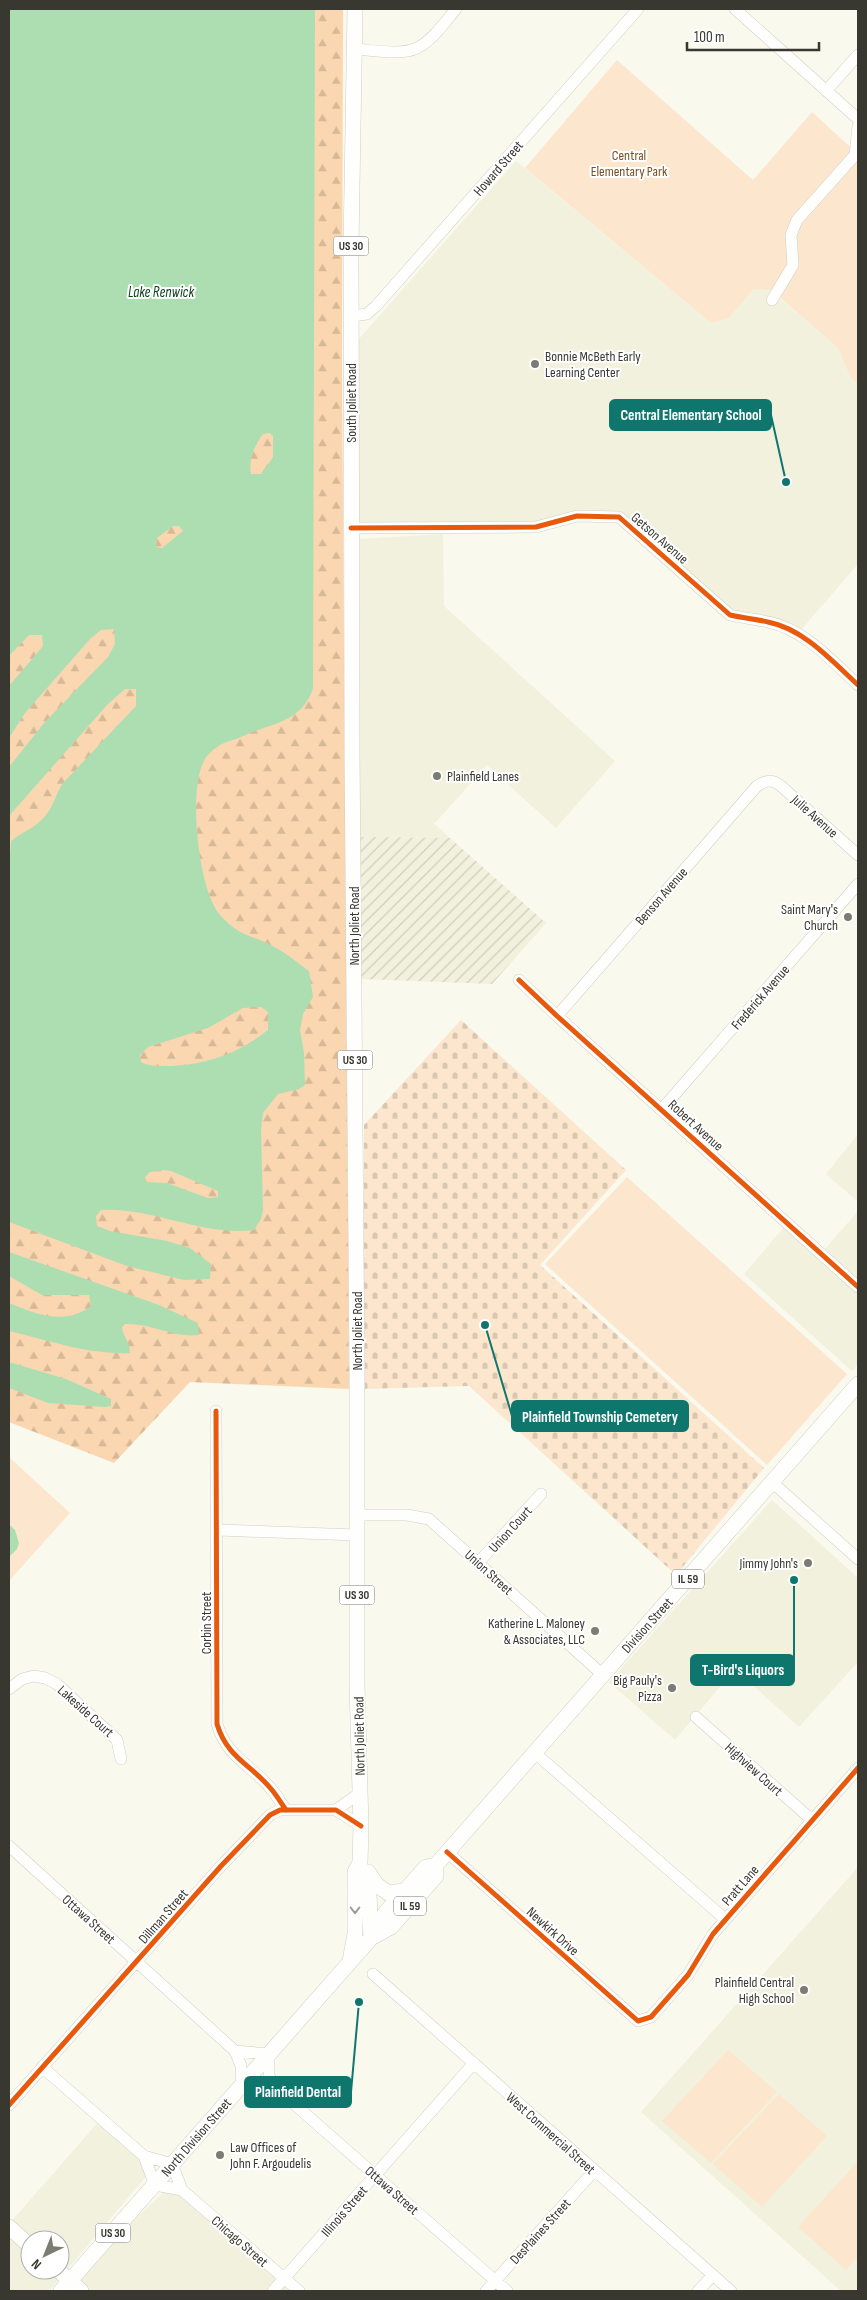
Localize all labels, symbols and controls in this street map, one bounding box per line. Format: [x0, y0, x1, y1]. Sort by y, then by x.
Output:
scale bar [687, 20, 820, 52]
text: 100 m [694, 28, 725, 47]
street label: Howard Street [470, 137, 527, 199]
park label: Central Elementary Park [591, 147, 668, 180]
road number: US 30 [334, 237, 368, 256]
water label: Lake Renwick [128, 283, 194, 302]
place label: Bonnie McBeth Early Learning Center [545, 348, 641, 381]
marker: Bonnie McBeth Early Learning Center [529, 358, 541, 370]
street label: South Joliet Road [343, 363, 360, 443]
callout: Central Elementary School [610, 400, 771, 430]
text: Central Elementary School [620, 406, 762, 425]
street label: Getson Avenue [628, 509, 692, 568]
place label: Plainfield Lanes [447, 768, 519, 785]
marker: Plainfield Lanes [431, 770, 443, 782]
street label: Julie Avenue [787, 791, 841, 842]
street label: Benson Avenue [632, 864, 691, 929]
street label: North Joliet Road [346, 886, 363, 966]
place label: Saint Mary's Church [781, 901, 838, 934]
marker: Saint Mary's Church [842, 911, 854, 923]
street label: Frederick Avenue [728, 961, 793, 1033]
road number: US 30 [338, 1050, 372, 1070]
street label: Robert Avenue [665, 1096, 727, 1155]
street label: North Joliet Road [349, 1291, 366, 1371]
callout: Plainfield Township Cemetery [512, 1401, 688, 1431]
text: Plainfield Township Cemetery [522, 1408, 679, 1427]
street label: Union Court [485, 1503, 536, 1556]
street label: Union Street [461, 1546, 516, 1598]
place label: Jimmy John's [739, 1555, 798, 1572]
marker: Jimmy John's [802, 1557, 814, 1569]
road number: IL 59 [672, 1570, 704, 1588]
road number: US 30 [340, 1586, 374, 1604]
street label: Corbin Street [198, 1592, 215, 1654]
street label: Division Street [618, 1594, 677, 1657]
place label: Katherine L. Maloney & Associates, LLC [488, 1615, 586, 1648]
marker: Katherine L. Maloney & Associates, LLC [589, 1625, 601, 1637]
callout: T-Bird's Liquors [691, 1655, 794, 1685]
text: T-Bird's Liquors [702, 1661, 784, 1680]
place label: Big Pauly's Pizza [613, 1672, 662, 1705]
street label: Lakeside Court [54, 1682, 117, 1741]
marker: Big Pauly's Pizza [666, 1682, 678, 1694]
street label: North Joliet Road [350, 1696, 369, 1776]
street label: Highview Court [721, 1739, 786, 1800]
street label: Pratt Lane [718, 1862, 763, 1909]
street label: Dillman Street [135, 1886, 192, 1947]
street label: Ottawa Street [59, 1891, 119, 1948]
road number: IL 59 [394, 1896, 426, 1915]
street label: Newkirk Drive [523, 1903, 582, 1959]
one-way arrow [350, 1907, 360, 1915]
place label: Plainfield Central High School [715, 1974, 794, 2007]
marker: Plainfield Central High School [798, 1984, 810, 1996]
callout: Plainfield Dental [245, 2077, 351, 2107]
text: Plainfield Dental [255, 2083, 341, 2102]
street label: West Commercial Street [503, 2089, 599, 2178]
street label: North Division Street [158, 2095, 235, 2180]
place label: Law Offices of John F. Argoudelis [229, 2139, 311, 2172]
marker: Law Offices of John F. Argoudelis [214, 2149, 226, 2161]
street label: Ottawa Street [361, 2162, 422, 2218]
street label: Illinois Street [318, 2182, 371, 2240]
street label: DesPlaines Street [506, 2195, 574, 2268]
street label: Chicago Street [208, 2212, 271, 2271]
road number: US 30 [96, 2224, 130, 2242]
north arrow [20, 2230, 70, 2280]
text: N [28, 2255, 45, 2273]

